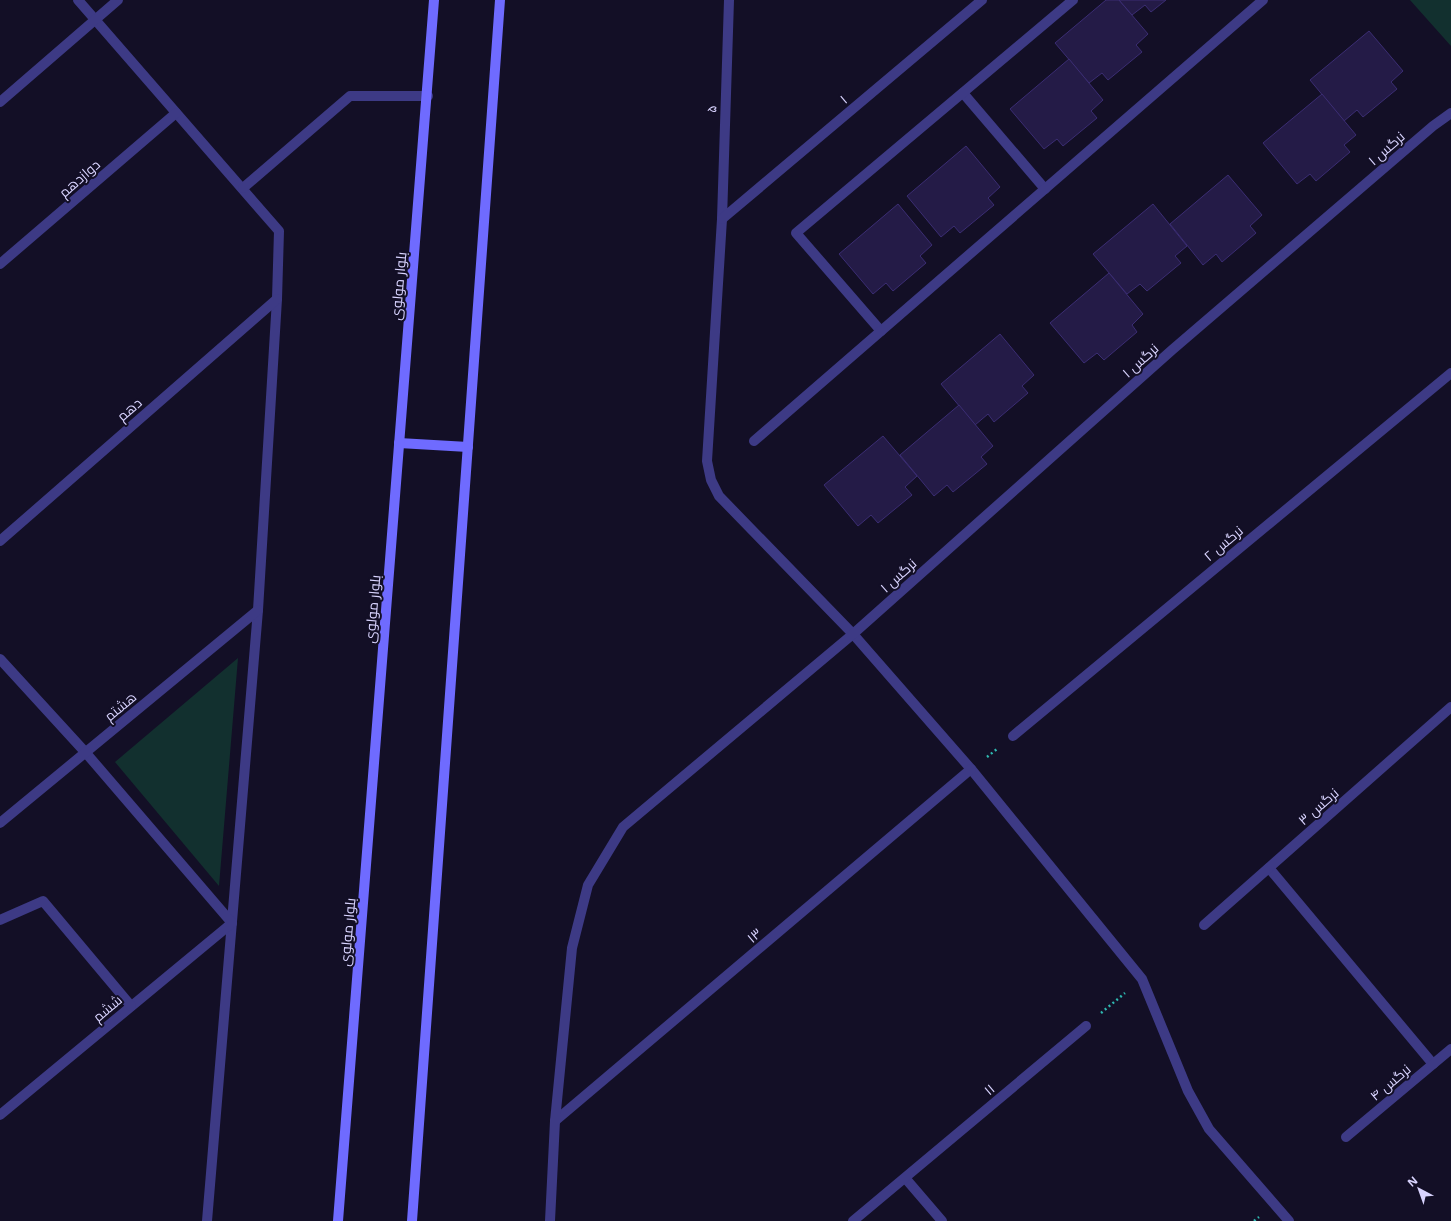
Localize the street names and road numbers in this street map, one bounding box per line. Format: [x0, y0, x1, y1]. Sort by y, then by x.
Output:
street label: ۱ [835, 90, 851, 108]
street label: ۵ [701, 105, 721, 113]
street label: نرگس ۱ [1364, 127, 1408, 169]
street label: دوازدهم [54, 155, 104, 202]
street label: بلوار مولوی [386, 251, 410, 321]
street label: نرگس ۱ [1118, 339, 1162, 381]
street label: دهم [113, 393, 146, 426]
street label: نرگس ۲ [1199, 521, 1247, 565]
street label: نرگس ۱ [876, 554, 920, 596]
street label: بلوار مولوی [360, 574, 384, 644]
street label: هشتم [100, 687, 141, 726]
street label: نرگس ۳ [1294, 783, 1342, 829]
street label: بلوار مولوی [335, 897, 359, 967]
street label: ۱۳ [743, 923, 765, 947]
street label: ششم [88, 990, 126, 1027]
street label: نرگس ۴ [1366, 1059, 1414, 1105]
street label: ۱۱ [980, 1079, 998, 1099]

